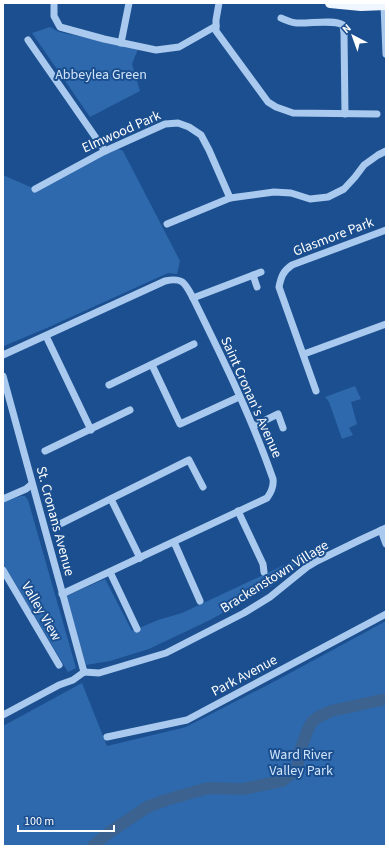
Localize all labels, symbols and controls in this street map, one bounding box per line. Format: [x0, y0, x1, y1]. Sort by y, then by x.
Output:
north arrow [333, 16, 373, 56]
text: N [339, 21, 354, 37]
park label: Abbeylea Green [55, 65, 147, 85]
street label: Elmwood Park [79, 106, 164, 158]
street label: Glasmore Park [290, 212, 377, 261]
street label: Saint Cronan's Avenue [215, 334, 287, 461]
street label: St. Cronans Avenue [31, 464, 79, 578]
street label: Brackenstown Village [217, 535, 333, 618]
street label: Valley View [16, 578, 66, 645]
street label: Park Avenue [208, 650, 281, 702]
park label: Ward River Valley Park [269, 745, 333, 781]
scale bar [18, 807, 114, 833]
text: 100 m [24, 813, 54, 830]

